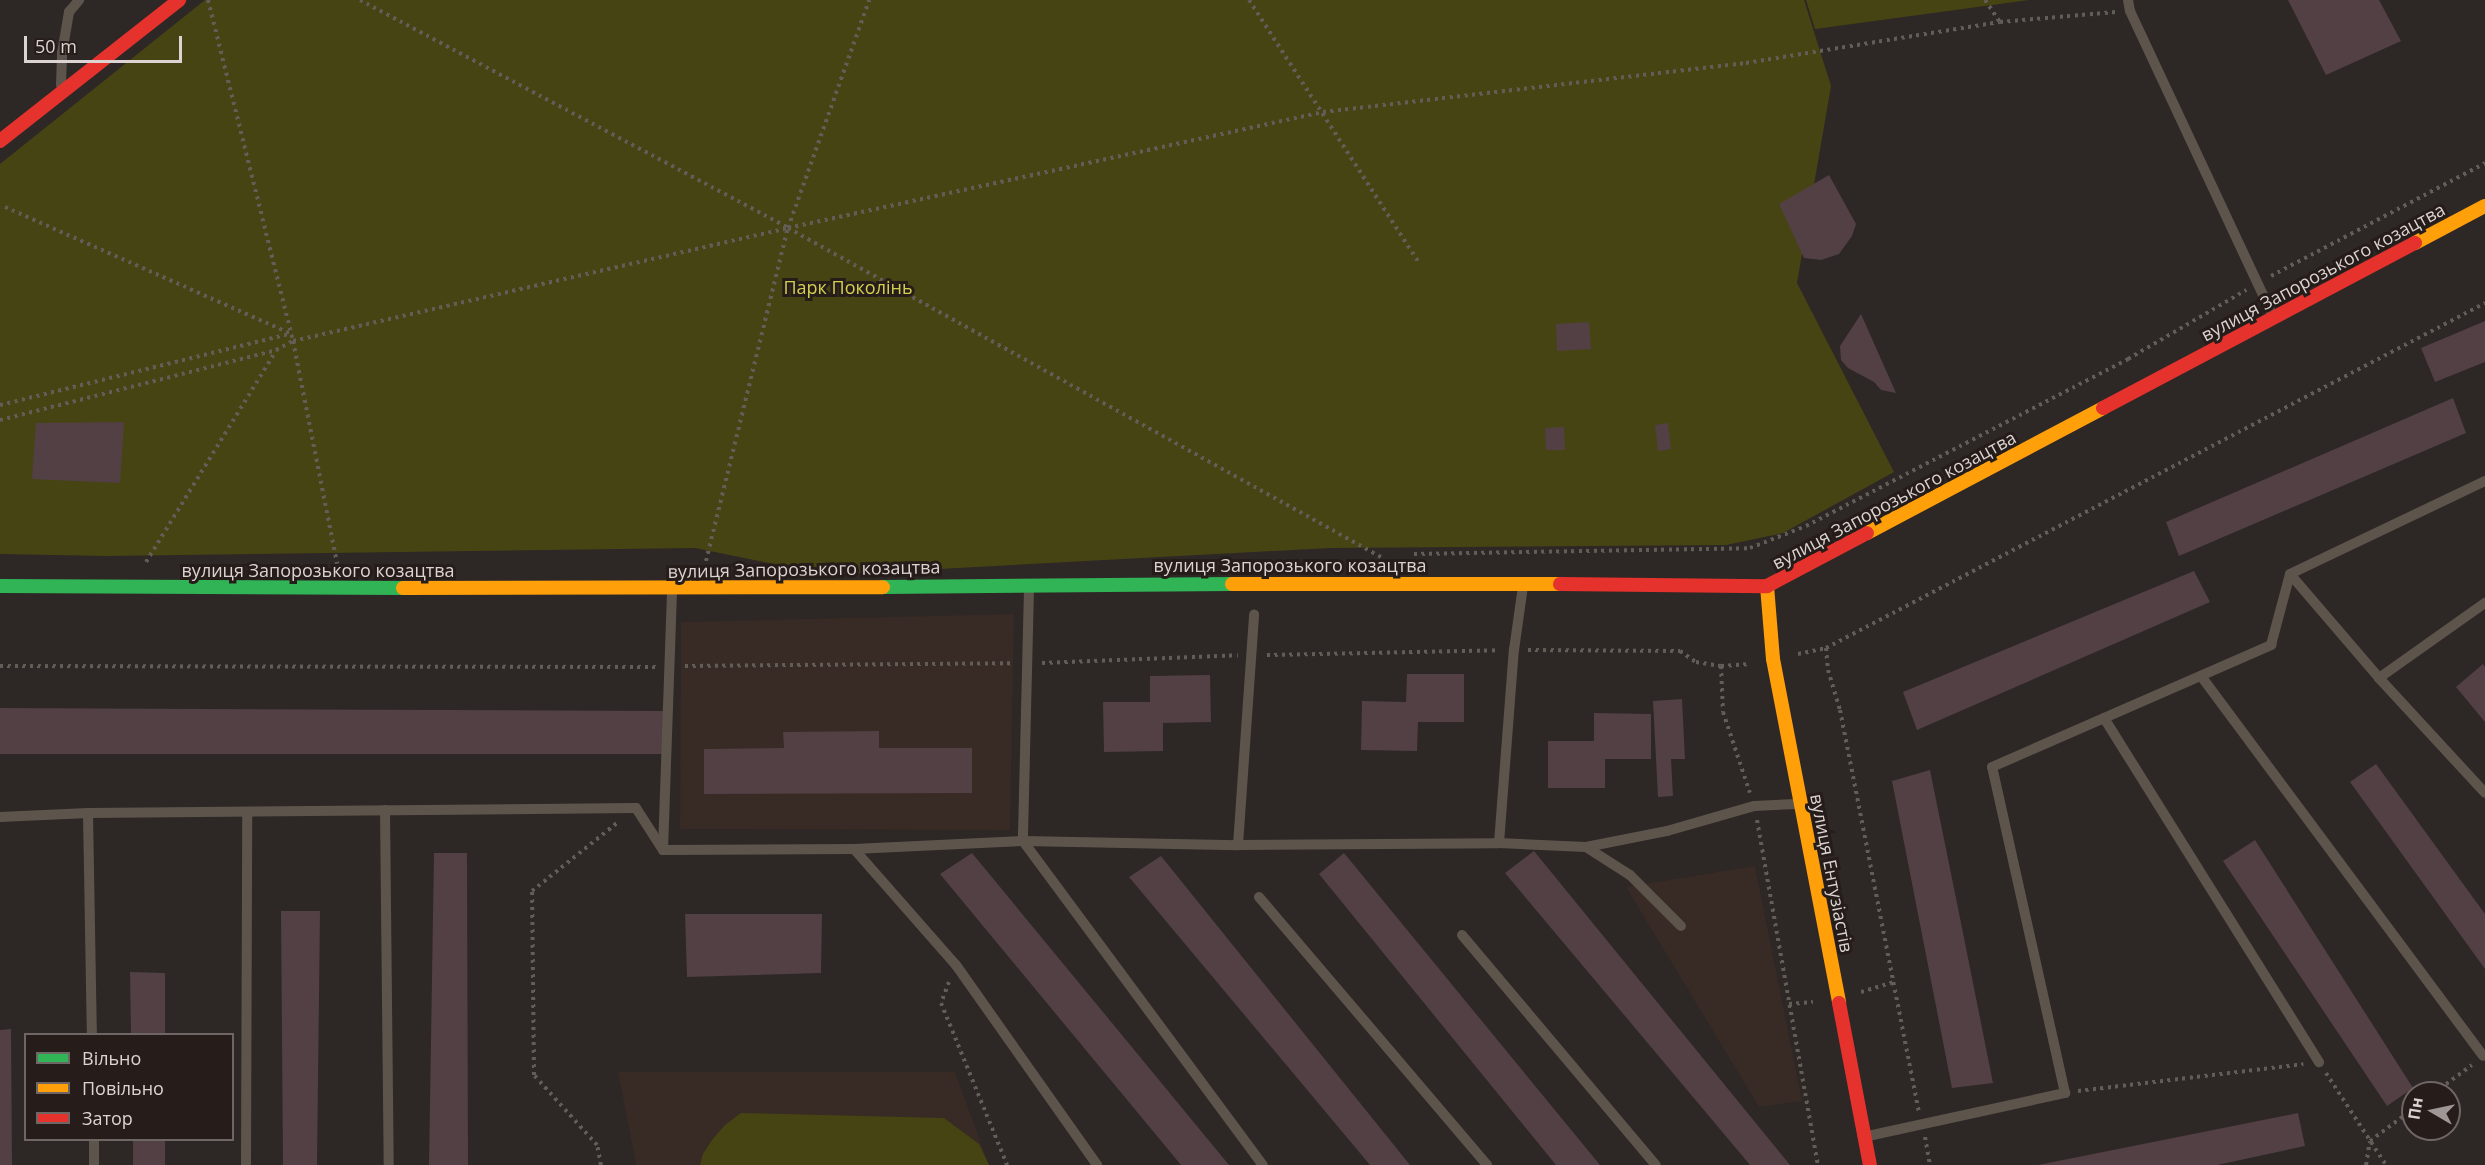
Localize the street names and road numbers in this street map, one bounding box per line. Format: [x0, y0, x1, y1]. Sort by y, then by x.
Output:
street label: вулиця Запорозького козацтва [2197, 198, 2449, 346]
street label: вулиця Запорозького козацтва [1768, 426, 2020, 574]
street label: вулиця Запорозького козацтва [1154, 554, 1426, 576]
street label: вулиця Запорозького козацтва [667, 556, 941, 582]
street label: вулиця Запорозького козацтва [182, 559, 454, 581]
street label: вулиця Ентузіастів [1806, 792, 1858, 954]

